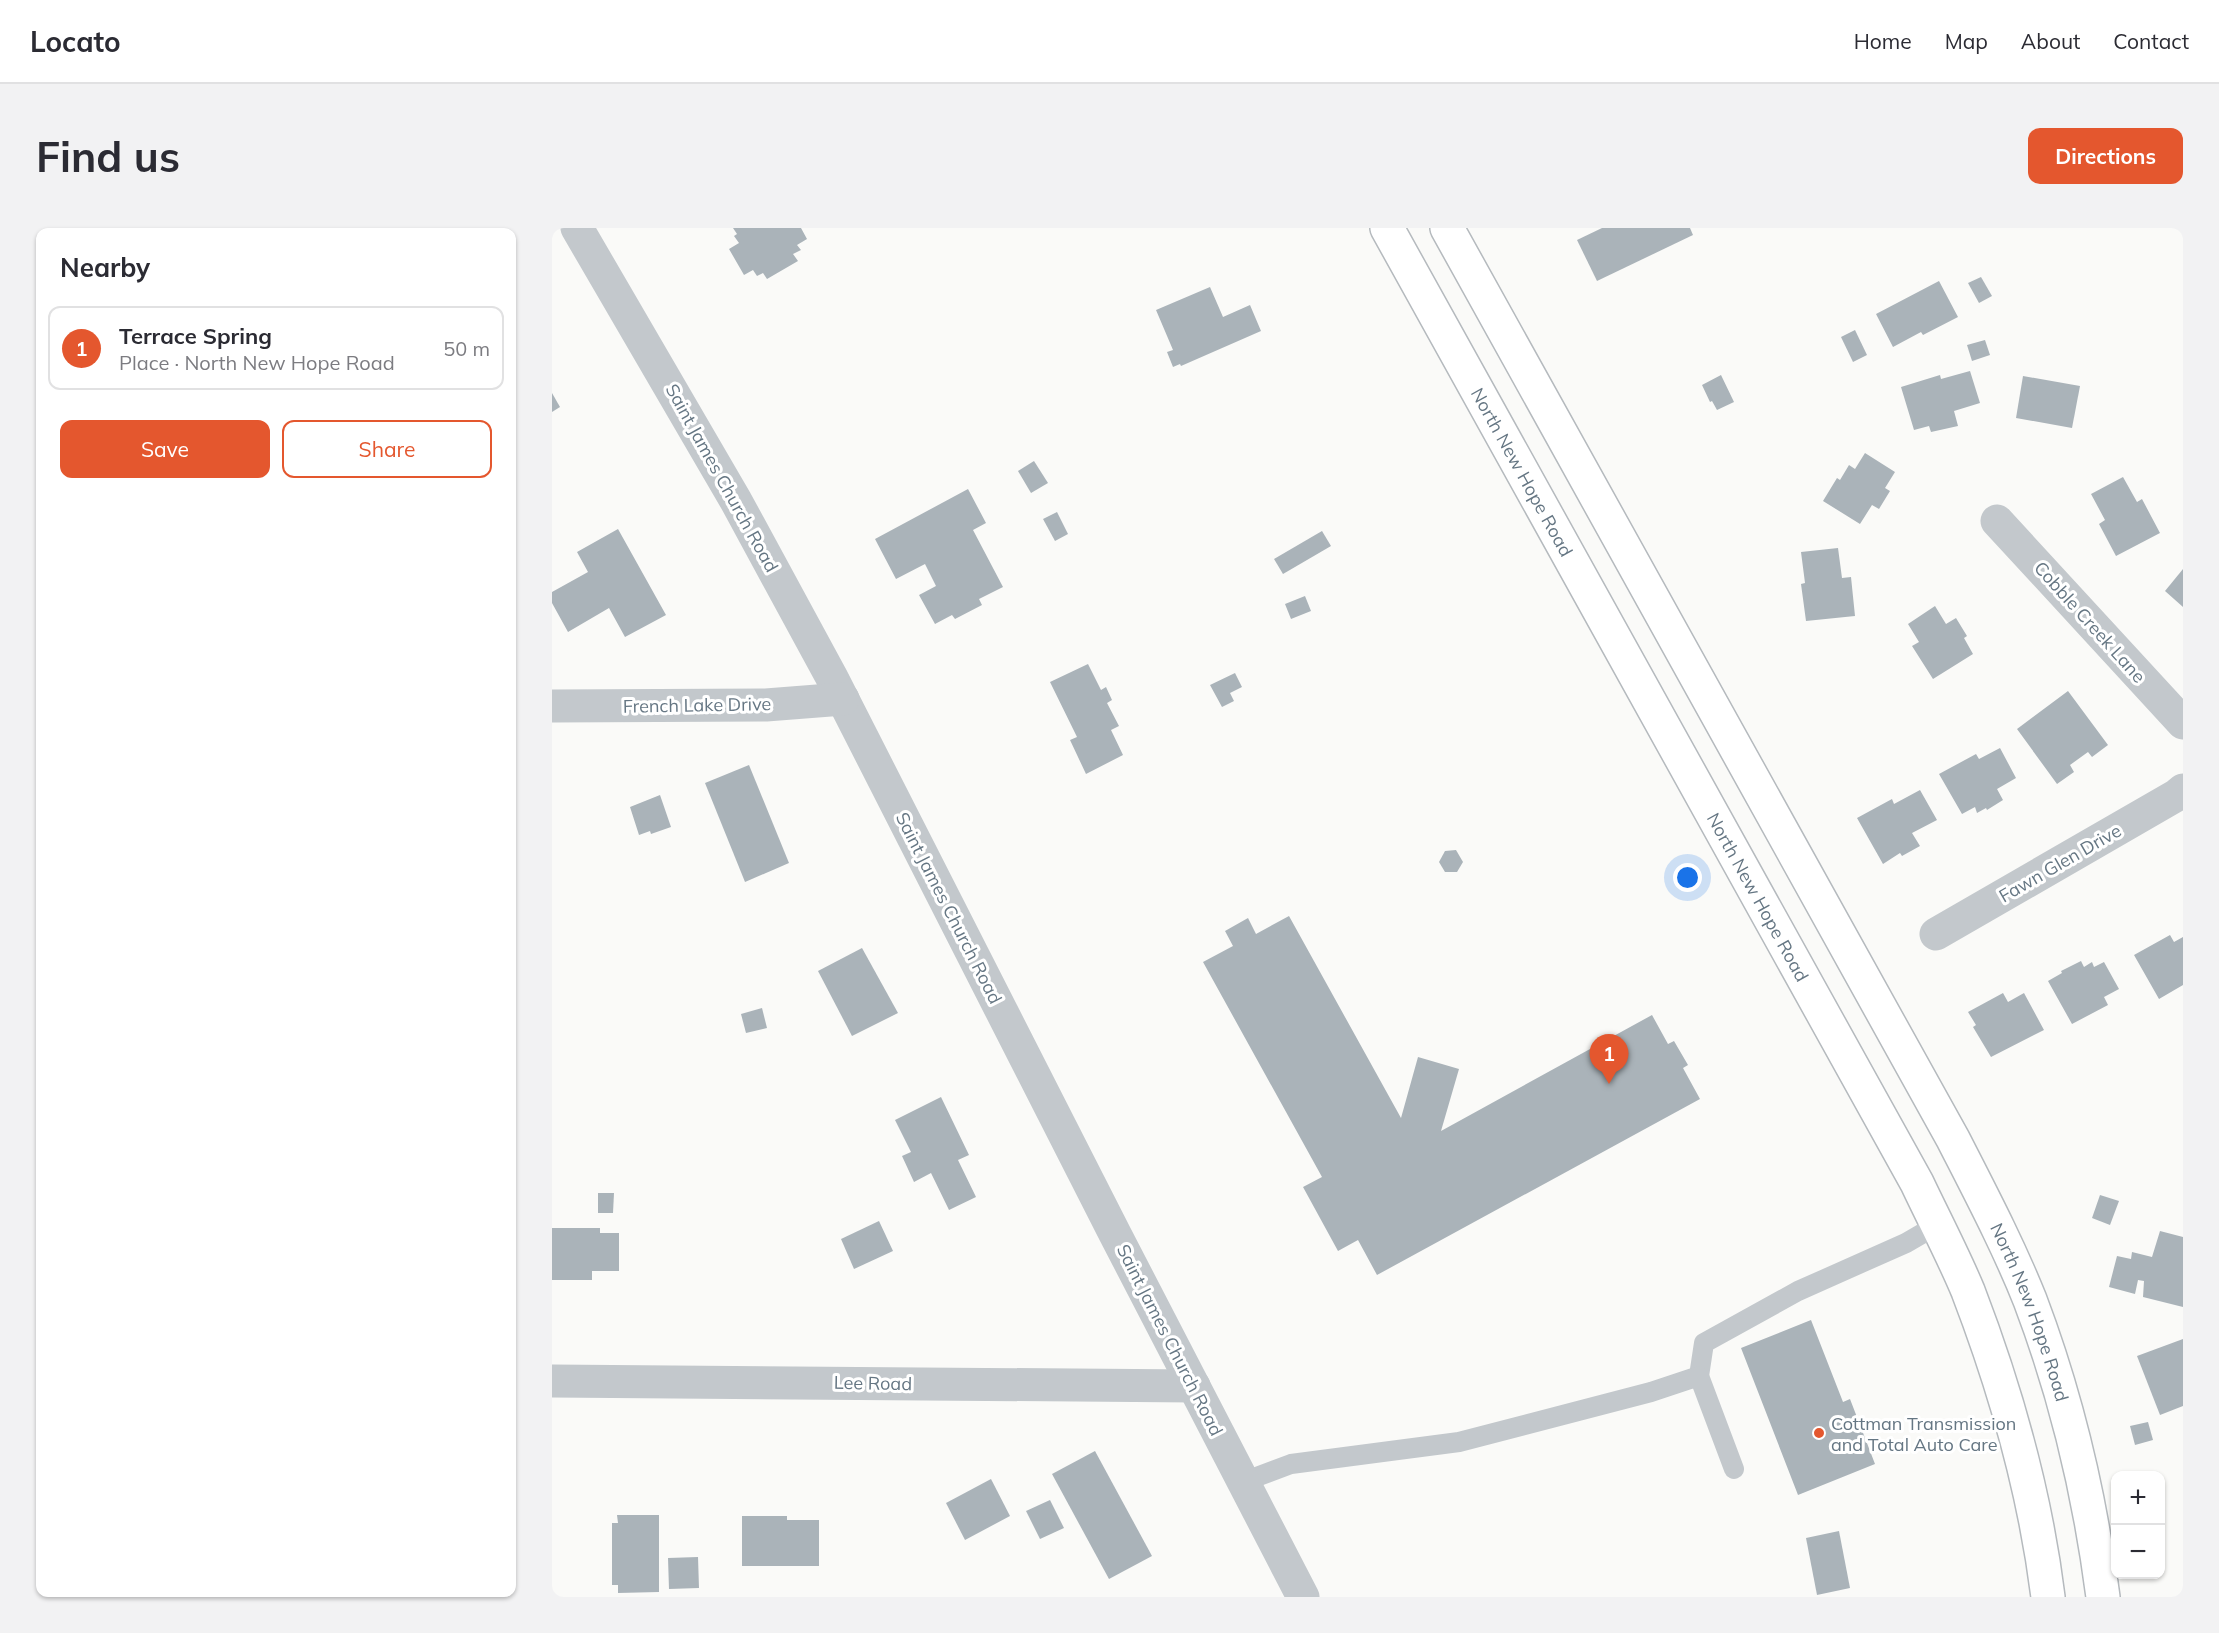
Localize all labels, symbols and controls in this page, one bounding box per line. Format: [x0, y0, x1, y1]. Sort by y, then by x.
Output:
text: Locato [30, 24, 121, 59]
text: Home [1854, 28, 1912, 54]
text: Map [1945, 28, 1988, 54]
text: About [2021, 28, 2080, 54]
text: Contact [2113, 28, 2189, 54]
button: Directions [2028, 128, 2183, 184]
text: Find us [36, 130, 180, 183]
text: Nearby [60, 251, 150, 284]
text: Terrace Spring [119, 322, 272, 350]
text: 1 [76, 336, 88, 361]
text: 50 m [443, 336, 490, 361]
text: Place · North New Hope Road [119, 350, 395, 375]
street label: Saint James Church Road [661, 380, 783, 576]
street label: North New Hope Road [1466, 384, 1578, 560]
button: Save [60, 420, 270, 478]
button: Share [282, 420, 492, 478]
street label: Cobble Creek Lane [2029, 556, 2151, 688]
street label: French Lake Drive [623, 692, 771, 718]
street label: Saint James Church Road [891, 808, 1007, 1008]
street label: North New Hope Road [1702, 809, 1814, 985]
street label: Fawn Glen Drive [1995, 819, 2125, 907]
your location [1673, 863, 1702, 892]
pin: 1 [1590, 1034, 1628, 1084]
street label: North New Hope Road [1986, 1219, 2074, 1404]
street label: Saint James Church Road [1112, 1240, 1228, 1440]
street label: Lee Road [834, 1371, 912, 1395]
place label: Cottman Transmission and Total Auto Care [1831, 1412, 2016, 1456]
marker: Cottman Transmission and Total Auto Care [1812, 1426, 1826, 1440]
map controls [2111, 1471, 2165, 1579]
button: + [2111, 1471, 2165, 1525]
button: − [2111, 1525, 2165, 1579]

